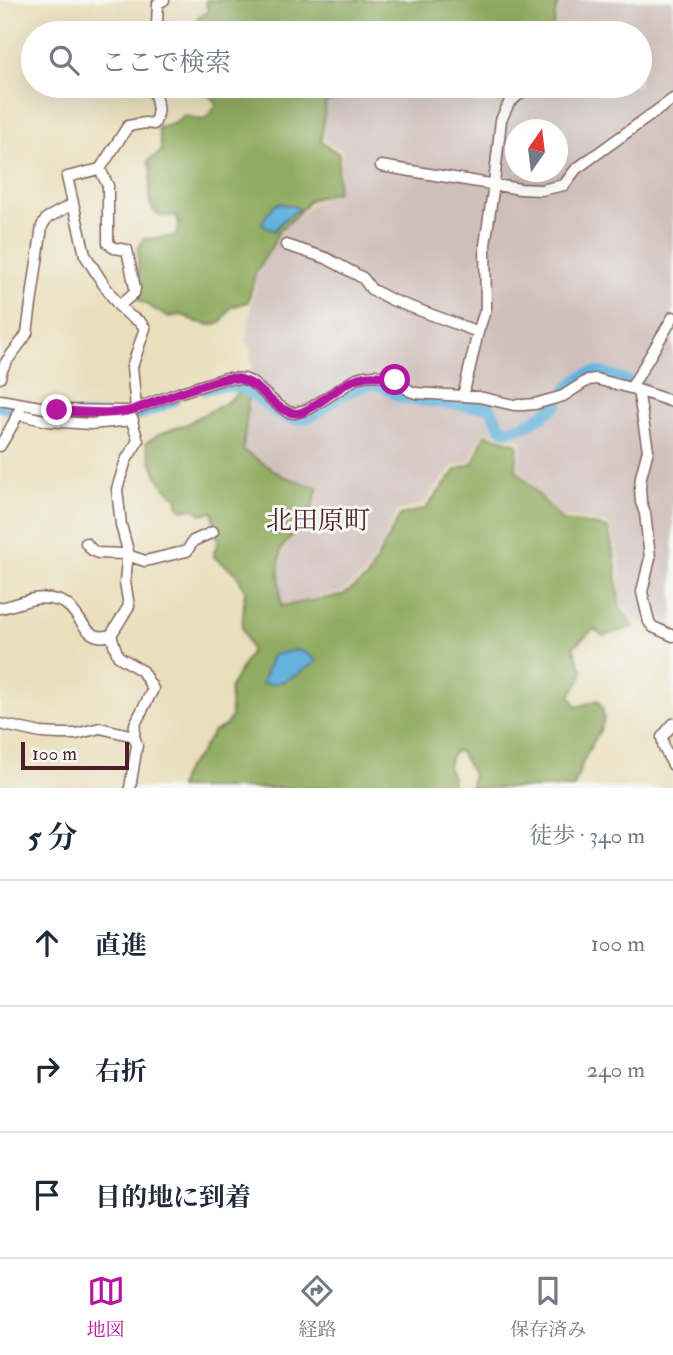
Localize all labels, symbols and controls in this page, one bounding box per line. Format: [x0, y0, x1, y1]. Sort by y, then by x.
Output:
search box [21, 21, 652, 98]
icon: search [45, 41, 83, 79]
text: ここで検索 [101, 47, 231, 79]
north arrow [505, 119, 568, 182]
route start [379, 364, 410, 395]
route end [41, 394, 72, 425]
district label: 北田原町 [266, 505, 370, 537]
scale bar [21, 739, 130, 771]
text: 100 m [32, 742, 77, 766]
text: 5 分 [28, 819, 78, 856]
text: 徒歩 · 340 m [529, 821, 645, 850]
icon: ahead [28, 924, 66, 962]
text: 100 m [591, 929, 645, 958]
text: 直進 [95, 930, 147, 962]
icon: right [28, 1050, 66, 1088]
text: 240 m [586, 1055, 645, 1084]
text: 右折 [95, 1056, 147, 1088]
icon: arrive [28, 1176, 66, 1214]
text: 目的地に到着 [95, 1182, 251, 1214]
tab: 地図 [87, 1272, 125, 1342]
tab: 経路 [298, 1272, 336, 1342]
tab: 保存済み [510, 1272, 586, 1342]

